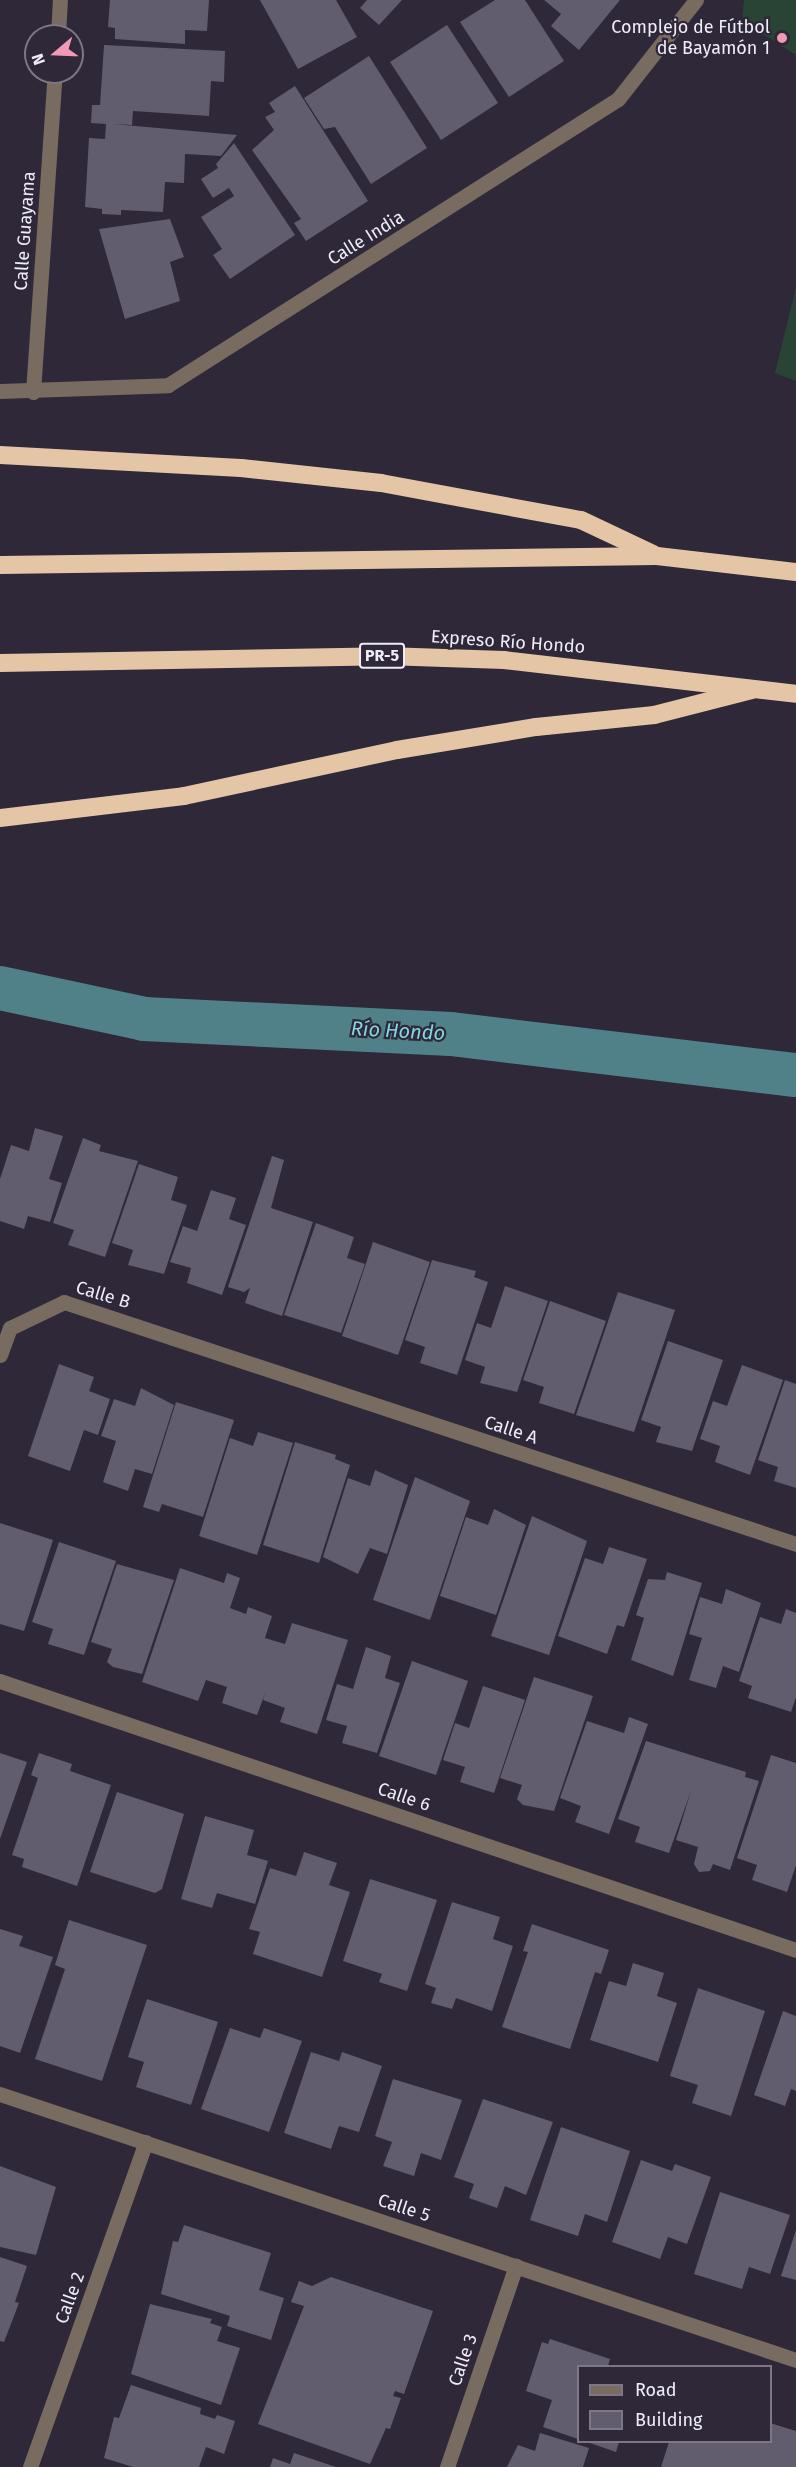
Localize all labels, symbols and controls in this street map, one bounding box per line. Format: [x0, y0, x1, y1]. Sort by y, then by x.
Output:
place label: Complejo de Fútbol de Bayamón 1 [611, 17, 770, 60]
north arrow [24, 24, 84, 84]
marker: Complejo de Fútbol de Bayamón 1 [775, 31, 789, 45]
text: N [28, 51, 49, 67]
street label: Calle Guayama [10, 171, 40, 291]
street label: Calle India [324, 206, 408, 270]
street label: Expreso Río Hondo [430, 626, 586, 658]
road number: PR-5 [358, 643, 406, 669]
water label: Río Hondo [350, 1017, 446, 1045]
street label: Calle B [73, 1277, 133, 1313]
street label: Calle A [482, 1411, 540, 1449]
street label: Calle 6 [375, 1778, 433, 1816]
street label: Calle 5 [375, 2189, 433, 2227]
street label: Calle 2 [51, 2269, 89, 2327]
street label: Calle 3 [444, 2331, 482, 2389]
legend [577, 2365, 772, 2443]
text: Road [635, 2379, 677, 2401]
text: Building [635, 2409, 702, 2431]

